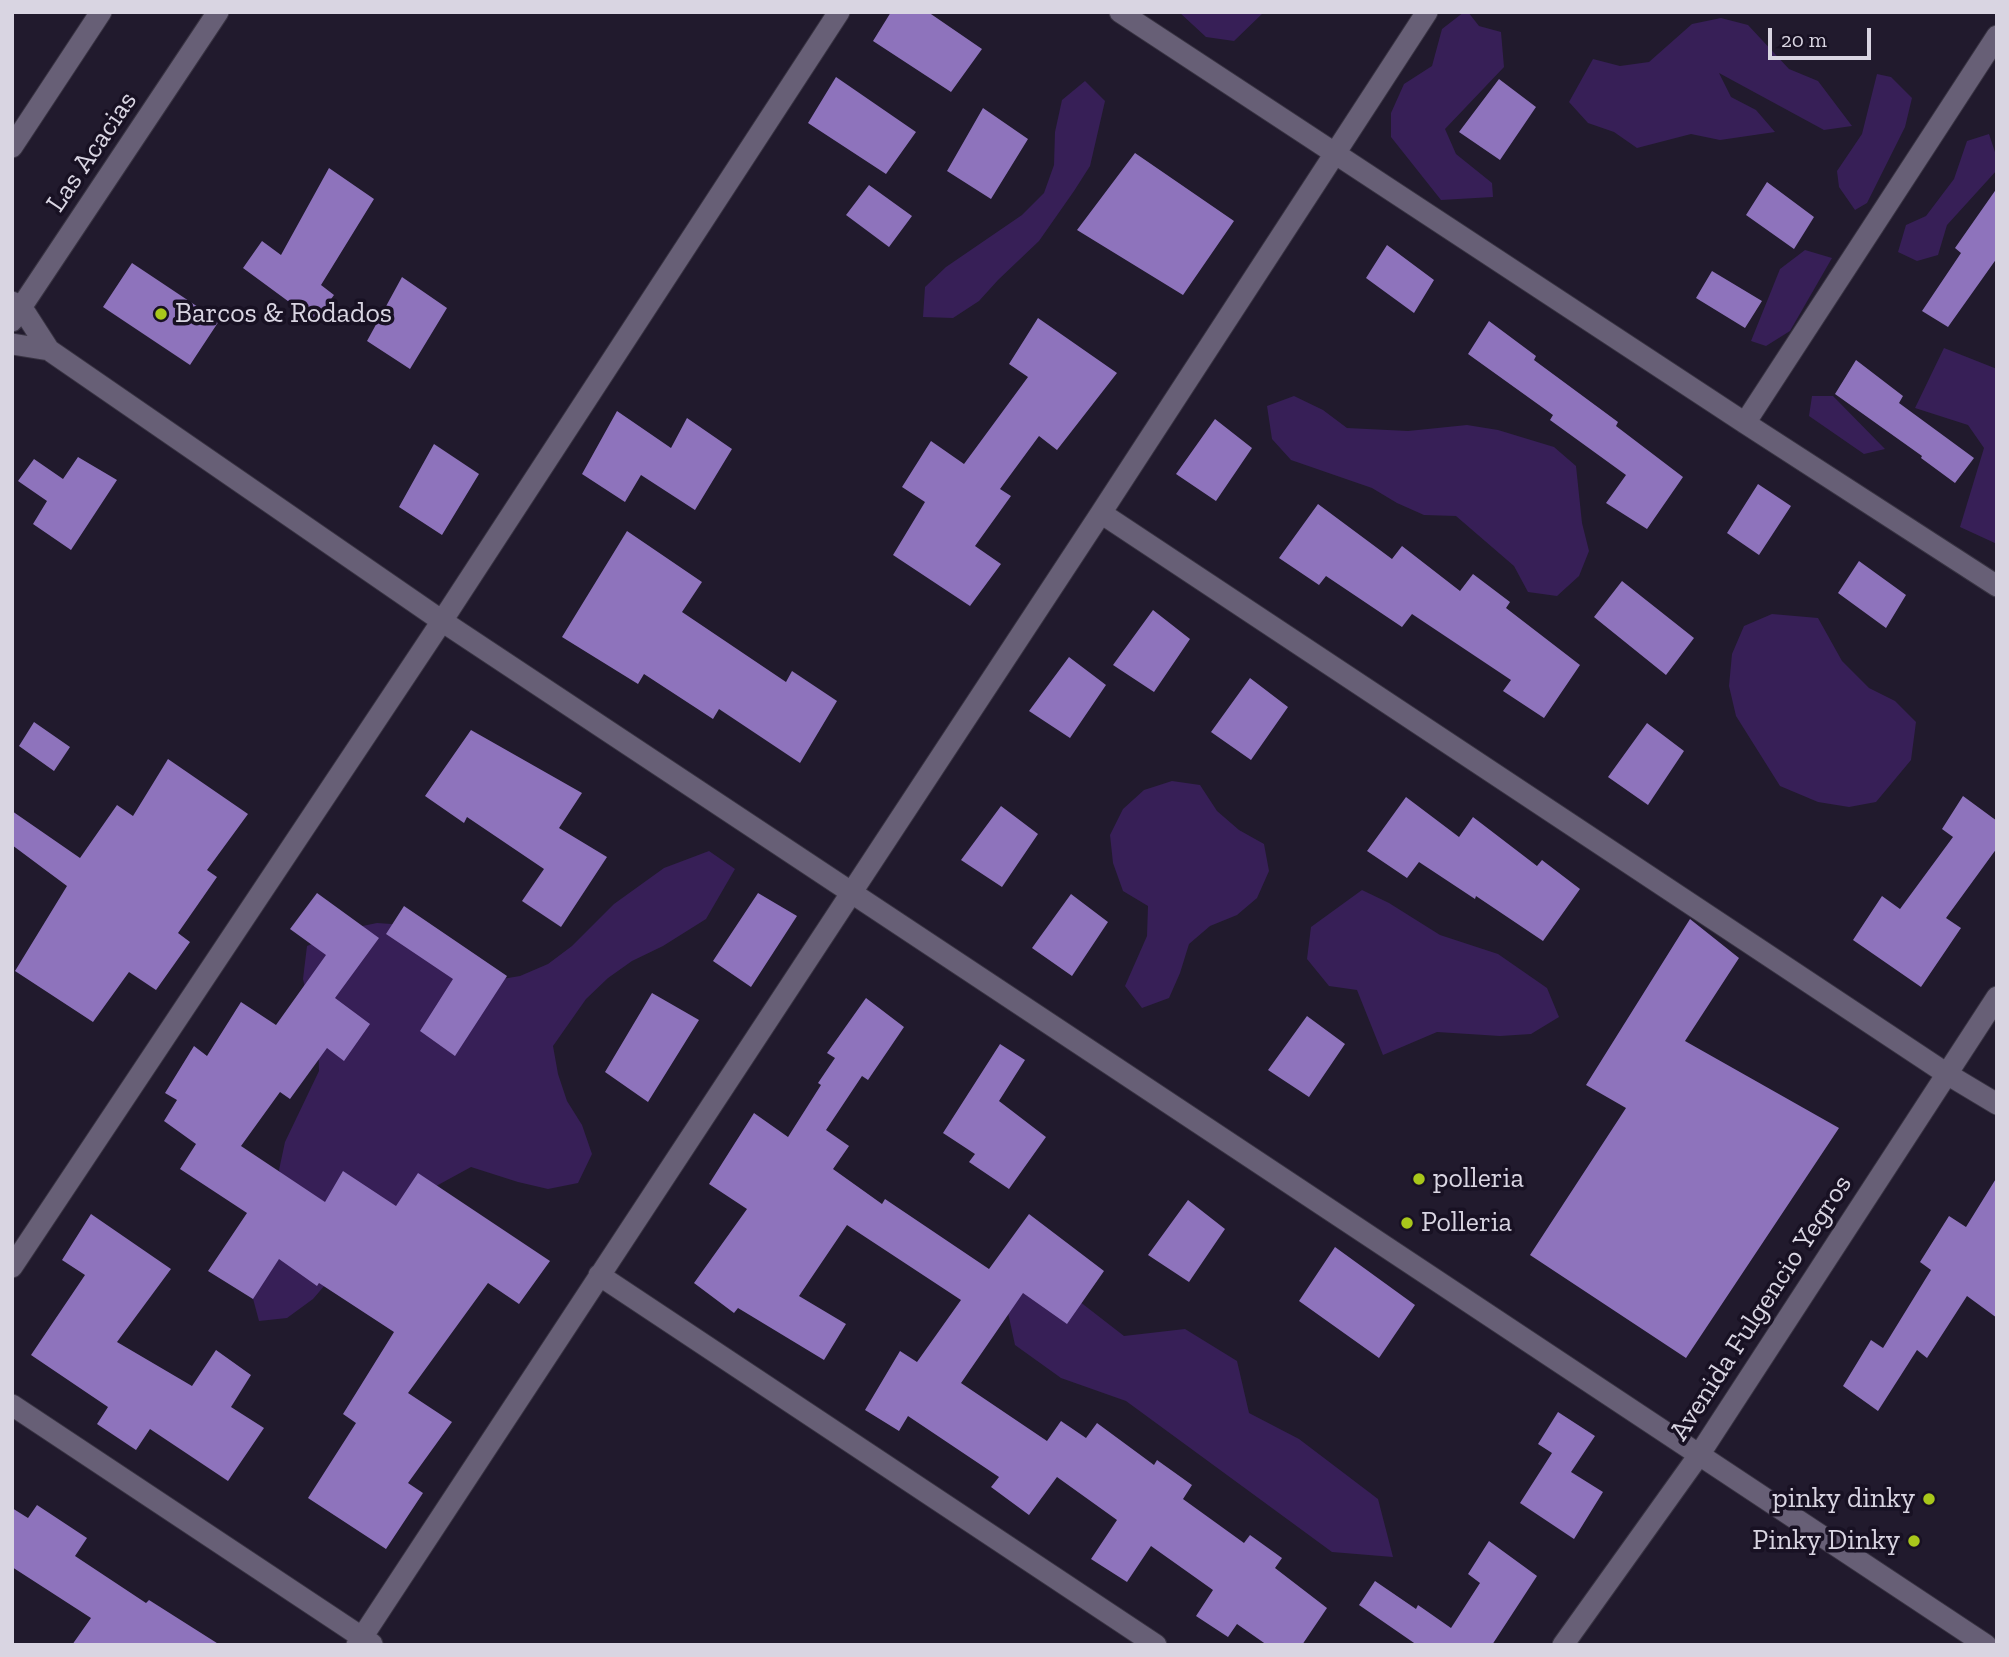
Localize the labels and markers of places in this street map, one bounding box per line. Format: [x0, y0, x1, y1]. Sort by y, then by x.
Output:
place label: Barcos & Rodados [175, 297, 392, 331]
marker: Barcos & Rodados [153, 306, 169, 322]
place label: polleria [1433, 1162, 1524, 1196]
marker: polleria [1411, 1171, 1427, 1187]
place label: Polleria [1421, 1206, 1512, 1240]
marker: Polleria [1399, 1215, 1415, 1231]
place label: pinky dinky [1772, 1482, 1915, 1516]
marker: pinky dinky [1921, 1491, 1937, 1507]
place label: Pinky Dinky [1752, 1524, 1900, 1558]
marker: Pinky Dinky [1906, 1533, 1922, 1549]

